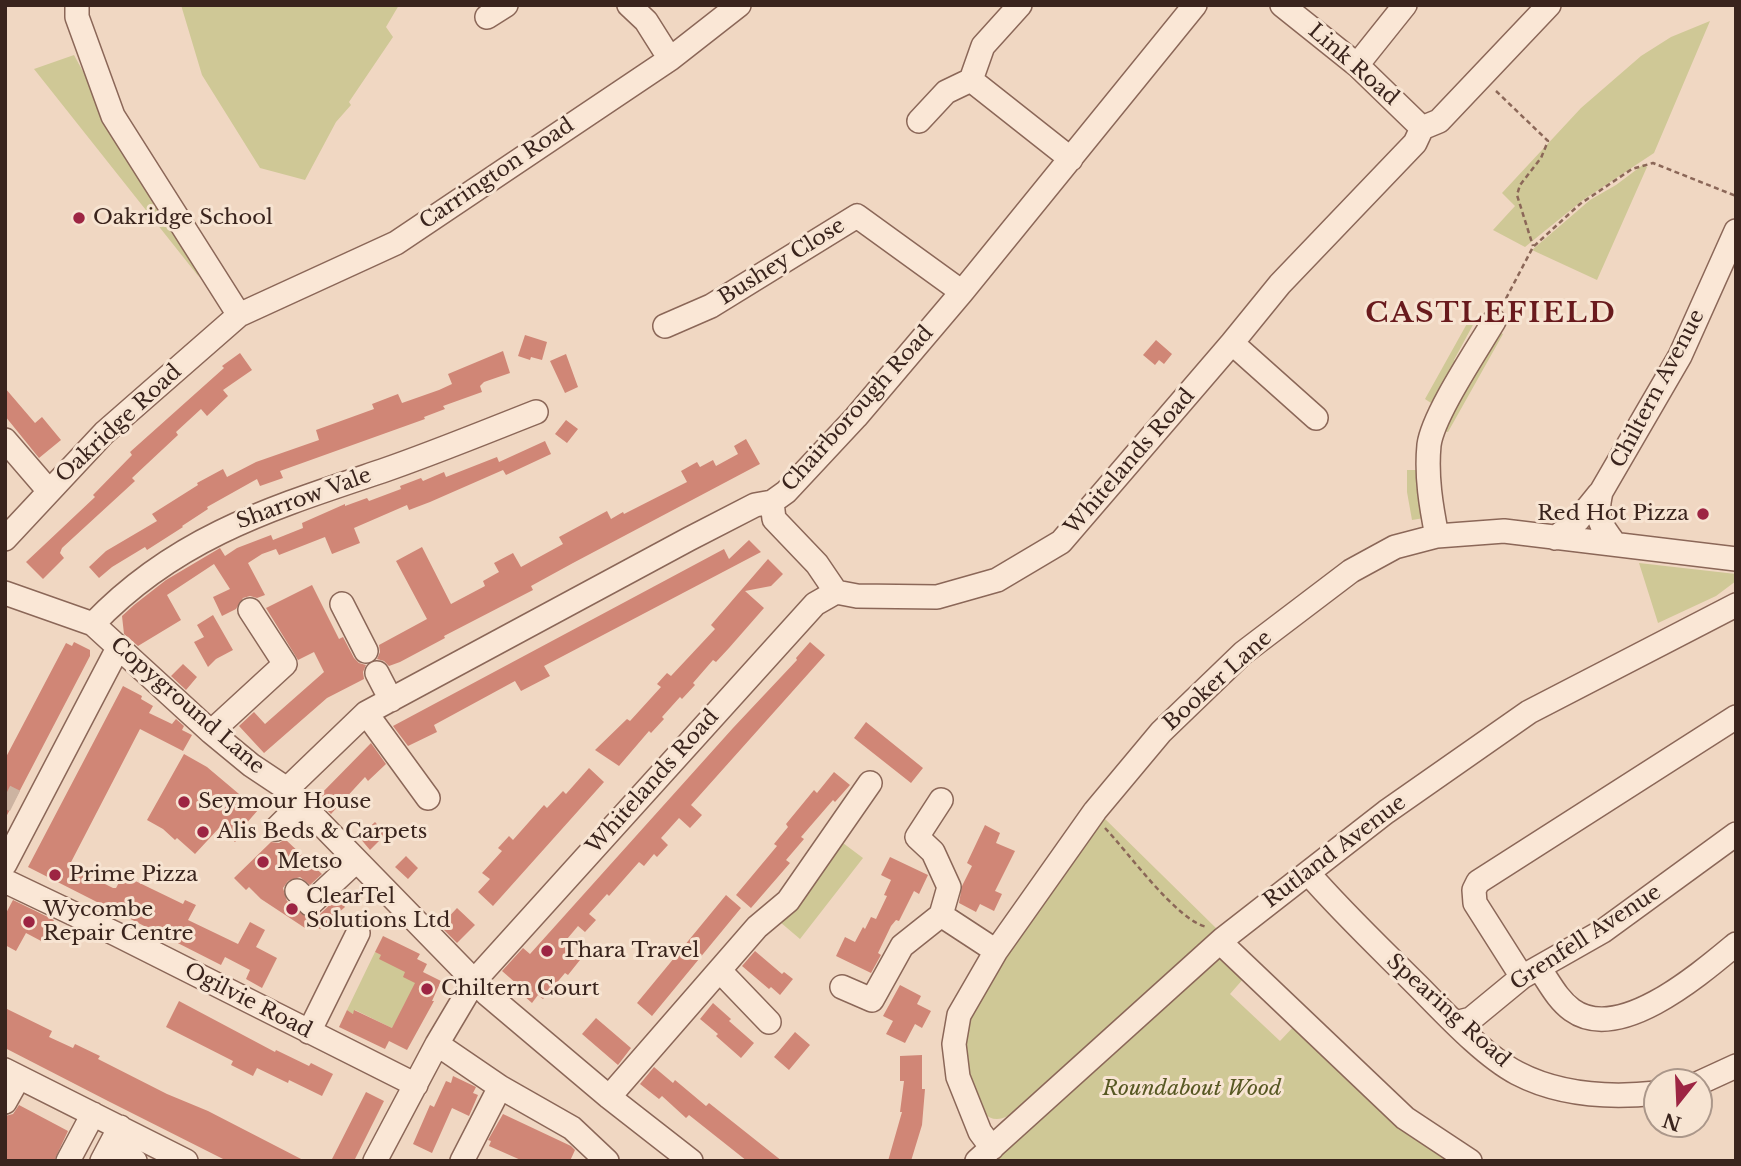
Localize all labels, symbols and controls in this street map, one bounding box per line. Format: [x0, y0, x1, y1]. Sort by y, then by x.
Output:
street label: Link Road [1303, 19, 1403, 111]
street label: Carrington Road [415, 113, 579, 235]
place label: Oakridge School [93, 205, 273, 231]
marker: Oakridge School [71, 210, 87, 226]
street label: Bushey Close [714, 213, 850, 311]
district label: CASTLEFIELD [1367, 297, 1615, 331]
street label: Chiltern Avenue [1606, 306, 1710, 472]
street label: Chairborough Road [777, 321, 939, 497]
street label: Oakridge Road [51, 360, 187, 488]
street label: Whitelands Road [1060, 384, 1200, 540]
street label: Sharrow Vale [233, 463, 375, 535]
place label: Red Hot Pizza [1537, 501, 1689, 527]
marker: Red Hot Pizza [1695, 506, 1711, 522]
street label: Booker Lane [1159, 626, 1277, 736]
street label: Copyground Lane [105, 632, 269, 780]
street label: Whitelands Road [582, 705, 724, 859]
place label: Seymour House [198, 789, 371, 815]
street label: Rutland Avenue [1259, 790, 1411, 914]
marker: Seymour House [176, 794, 192, 810]
place label: Alis Beds & Carpets [217, 819, 427, 845]
marker: Alis Beds & Carpets [195, 824, 211, 840]
place label: Metso [277, 849, 343, 875]
marker: Metso [255, 854, 271, 870]
place label: Prime Pizza [69, 862, 198, 888]
marker: Prime Pizza [47, 867, 63, 883]
street label: Grenfell Avenue [1506, 880, 1666, 996]
place label: ClearTel Solutions Ltd [306, 884, 450, 934]
place label: Wycombe Repair Centre [43, 897, 194, 947]
marker: ClearTel Solutions Ltd [284, 901, 300, 917]
marker: Wycombe Repair Centre [21, 914, 37, 930]
place label: Thara Travel [561, 938, 699, 964]
marker: Thara Travel [539, 943, 555, 959]
street label: Spearing Road [1381, 949, 1515, 1073]
street label: Ogilvie Road [180, 958, 316, 1044]
place label: Chiltern Court [441, 976, 599, 1002]
marker: Chiltern Court [419, 981, 435, 997]
north arrow [1643, 1068, 1713, 1138]
park label: Roundabout Wood [1102, 1076, 1282, 1102]
text: N [1660, 1108, 1684, 1135]

